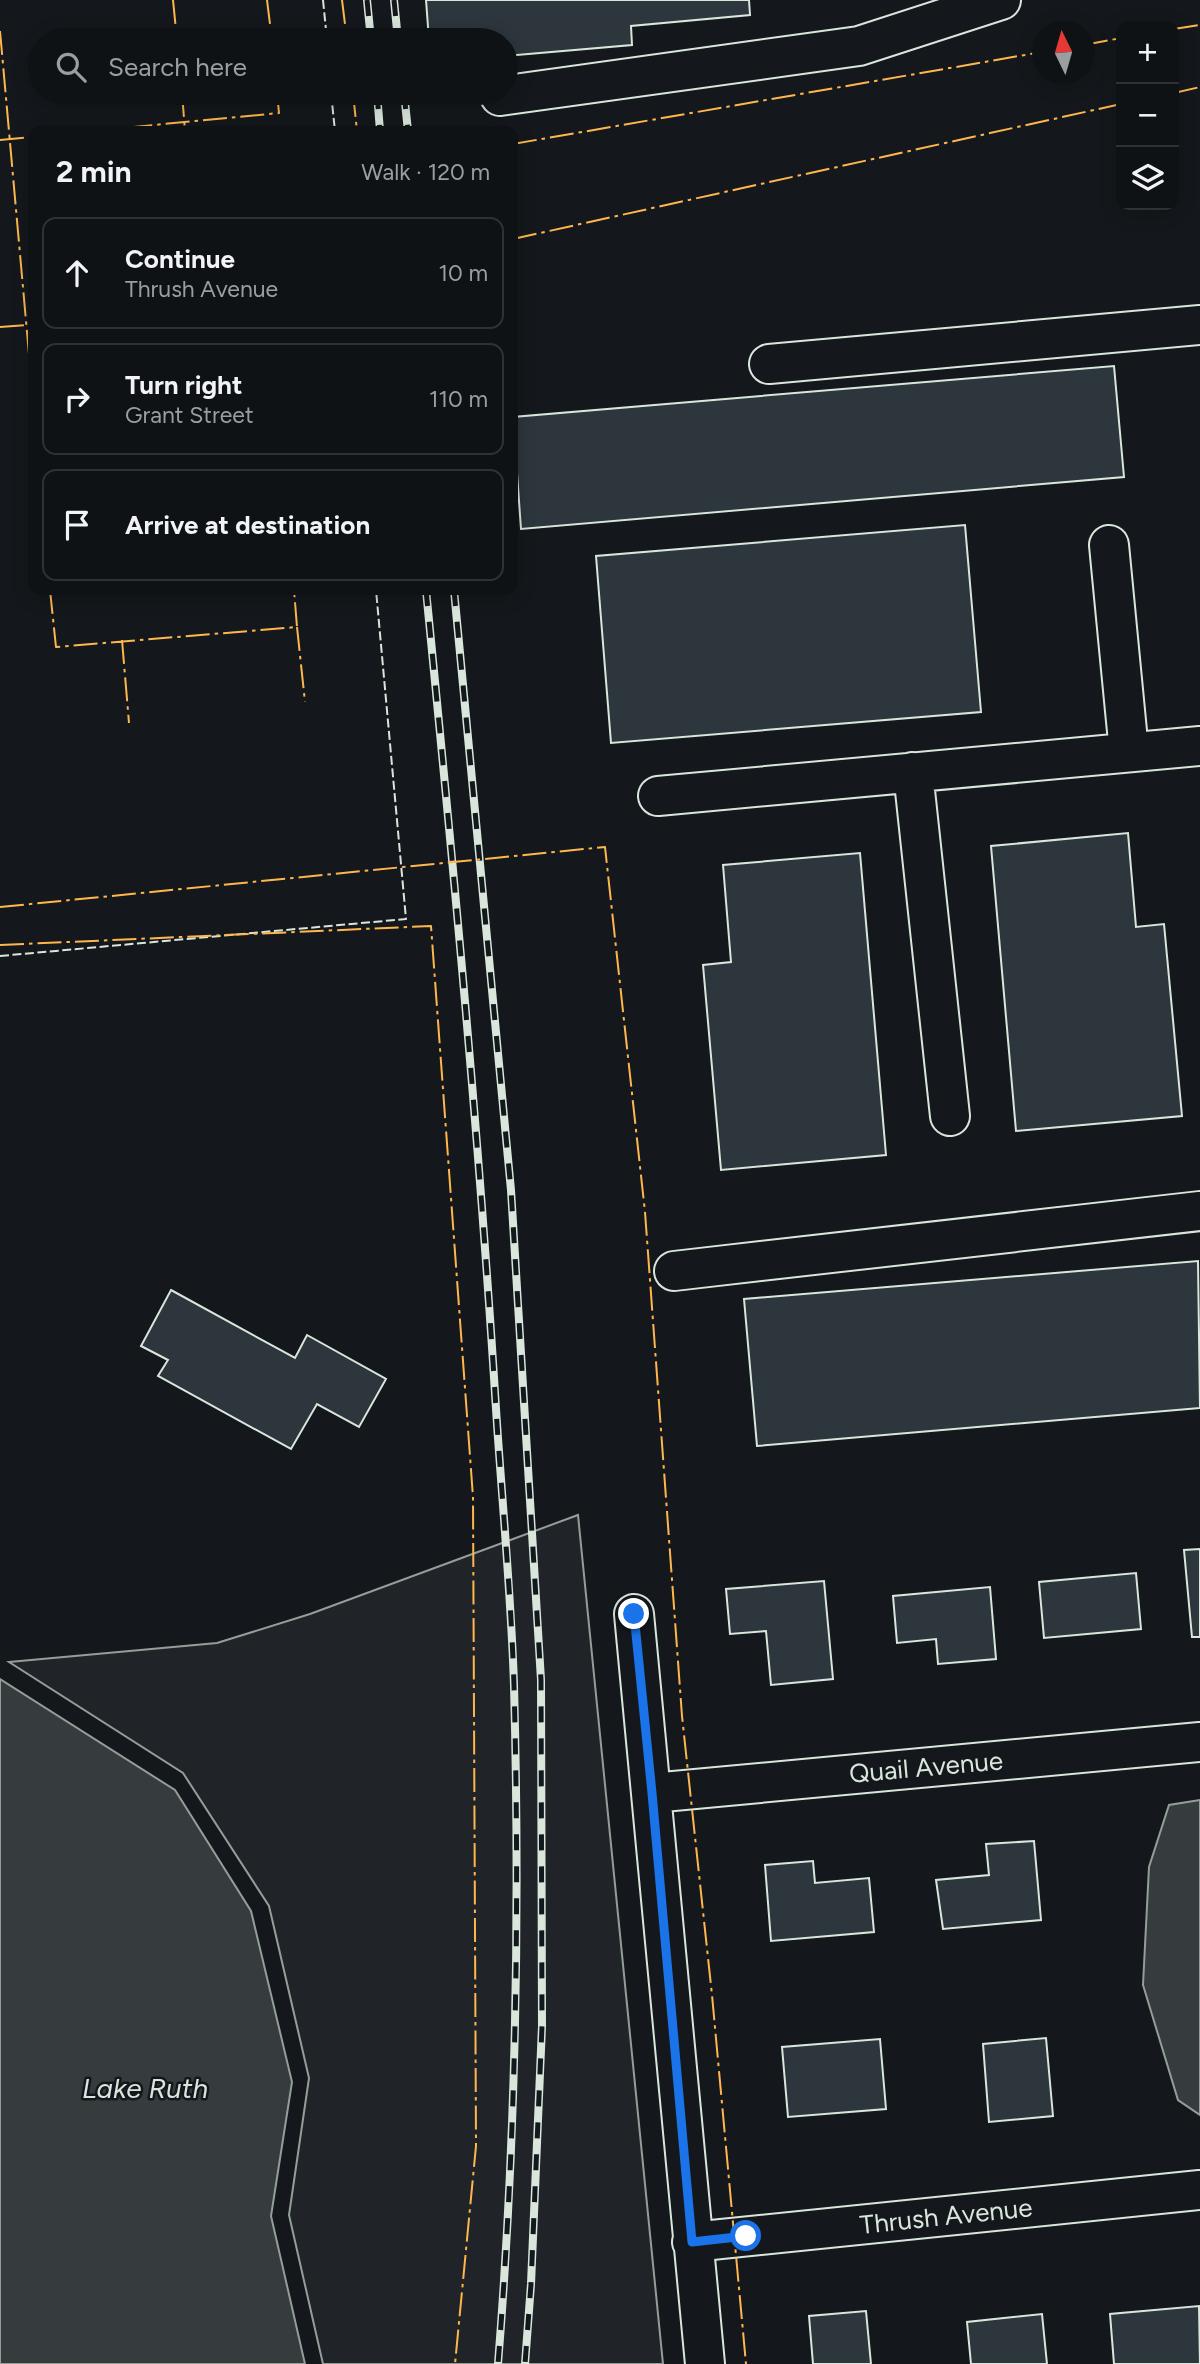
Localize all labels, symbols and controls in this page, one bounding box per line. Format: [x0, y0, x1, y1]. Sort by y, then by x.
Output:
north arrow [1032, 21, 1095, 84]
map controls [1116, 21, 1179, 210]
button: + [1116, 21, 1179, 84]
search box [28, 28, 518, 105]
icon: search [52, 48, 90, 86]
text: Search here [108, 51, 247, 83]
button: − [1116, 84, 1179, 147]
button: layers [1116, 147, 1179, 210]
text: 2 min [56, 153, 132, 190]
text: Walk · 120 m [361, 158, 490, 186]
text: Continue [125, 243, 235, 275]
icon: ahead [58, 254, 96, 292]
text: 10 m [439, 259, 488, 287]
text: Thrush Avenue [125, 275, 278, 303]
text: Turn right [125, 369, 242, 401]
icon: right [58, 380, 96, 418]
text: 110 m [429, 385, 488, 413]
text: Grant Street [125, 401, 254, 429]
icon: arrive [58, 506, 96, 544]
text: Arrive at destination [125, 509, 370, 541]
route end [618, 1598, 649, 1629]
street label: Quail Avenue [848, 1744, 1004, 1790]
water label: Lake Ruth [82, 2071, 208, 2105]
street label: Thrush Avenue [858, 2191, 1034, 2241]
route start [730, 2220, 761, 2251]

